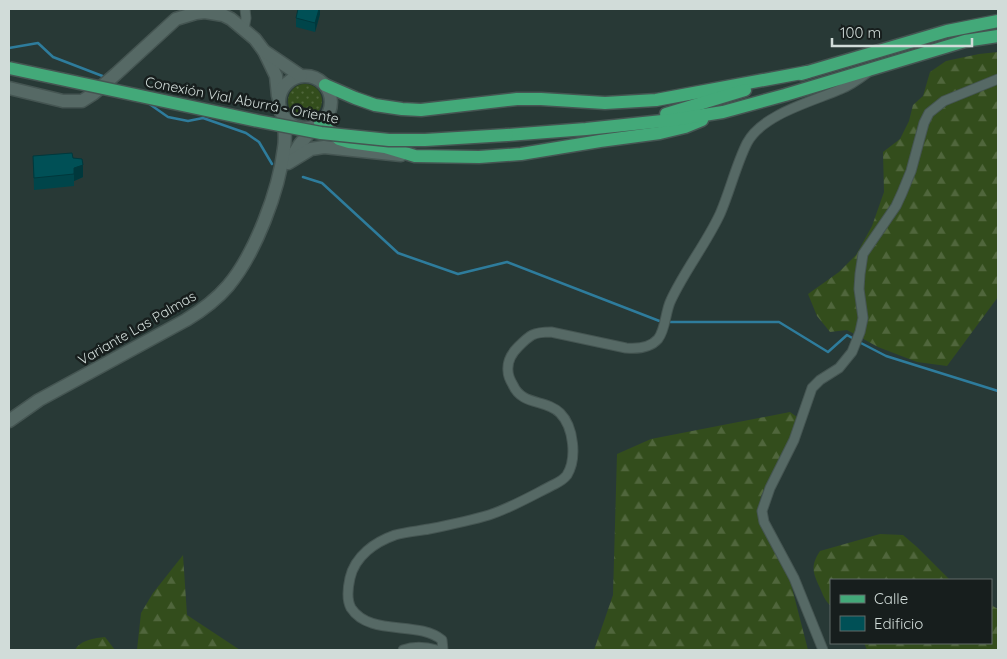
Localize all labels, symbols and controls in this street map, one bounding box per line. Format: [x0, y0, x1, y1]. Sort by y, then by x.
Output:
scale bar [832, 15, 972, 47]
text: 100 m [840, 23, 881, 42]
street label: Conexión Vial Aburrá - Oriente [144, 72, 340, 128]
street label: Variante Las Palmas [75, 287, 199, 369]
legend [830, 579, 992, 644]
text: Calle [874, 589, 908, 608]
text: Edificio [874, 614, 923, 633]

